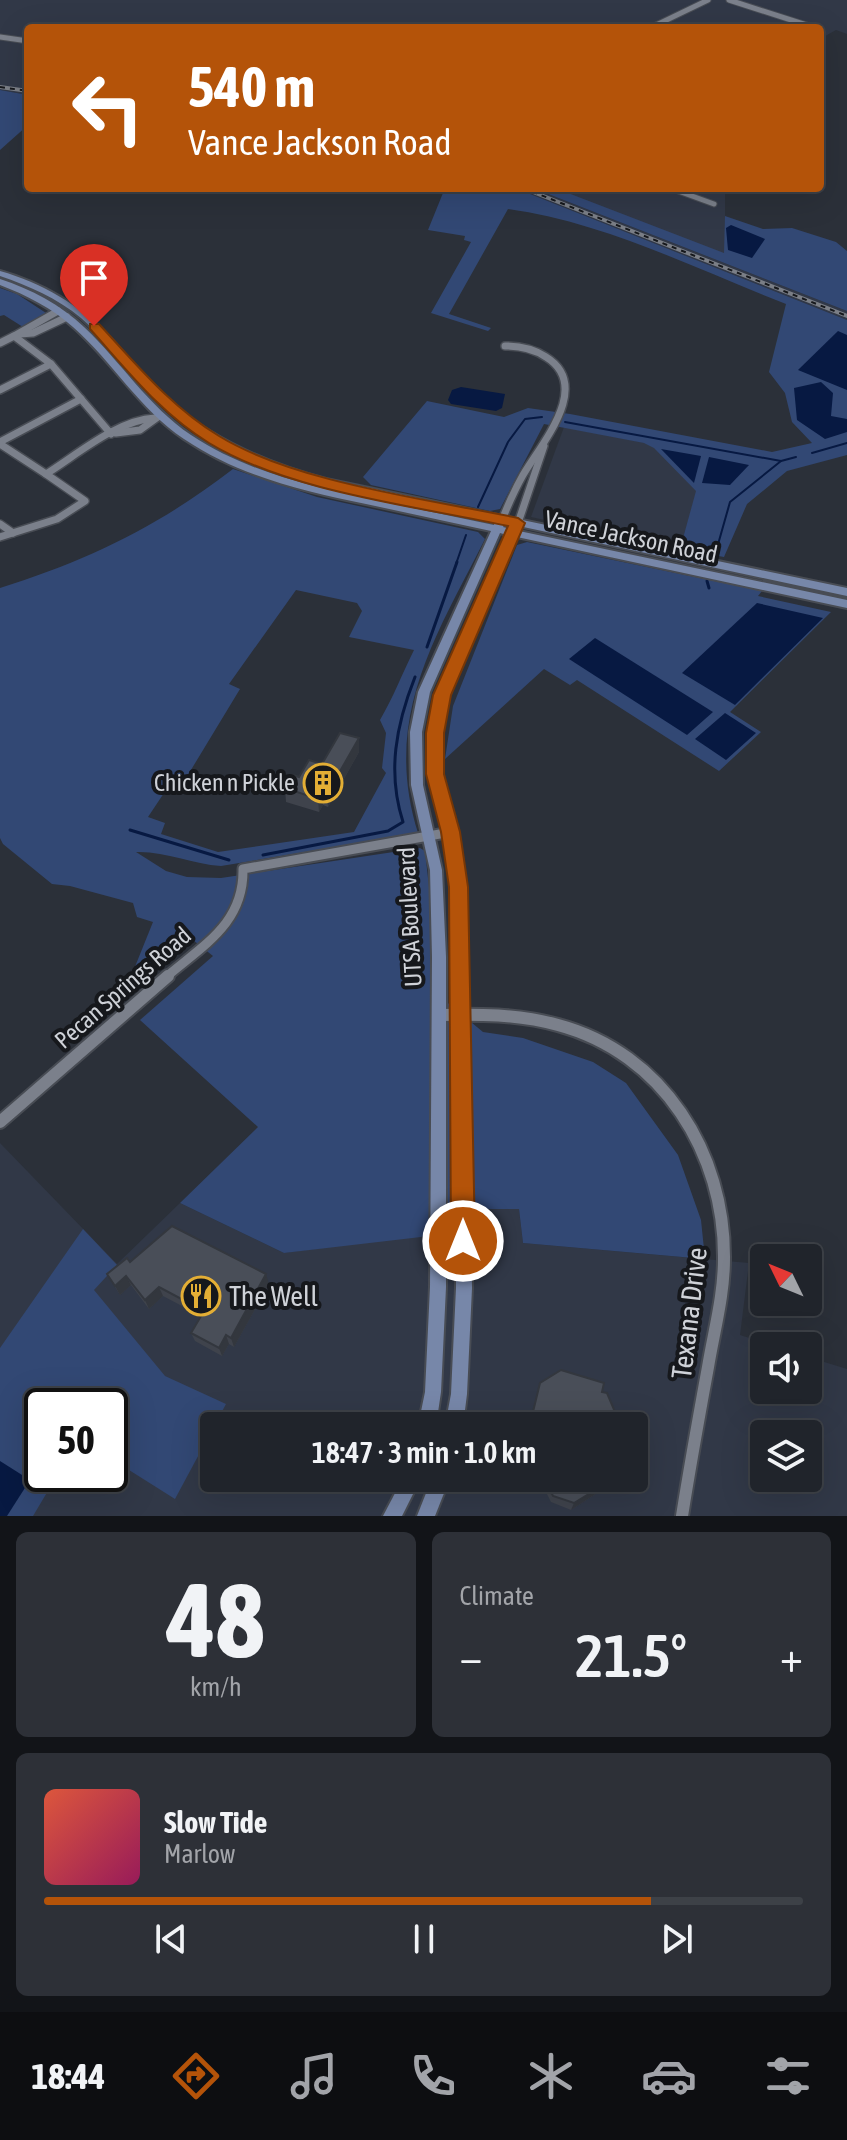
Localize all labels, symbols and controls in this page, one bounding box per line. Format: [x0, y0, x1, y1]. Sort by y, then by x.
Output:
text: 540 m [188, 55, 315, 119]
icon: left [56, 56, 160, 160]
text: Vance Jackson Road [188, 121, 452, 163]
pin [60, 244, 128, 326]
icon: arrive [72, 256, 116, 300]
street label: Vance Jackson Road [542, 505, 720, 568]
building icon: Chicken n Pickle [302, 762, 344, 804]
place label: Chicken n Pickle [154, 769, 295, 796]
street label: UTSA Boulevard [392, 846, 427, 988]
street label: Pecan Springs Road [49, 921, 196, 1054]
position arrow [421, 1199, 505, 1283]
north arrow [750, 1244, 822, 1316]
map controls [750, 1244, 822, 1492]
street label: Texana Drive [665, 1245, 713, 1381]
restaurant icon: The Well [180, 1275, 222, 1317]
place label: The Well [229, 1280, 318, 1312]
button: sound [750, 1332, 822, 1404]
speed limit sign: 50 [24, 1388, 128, 1492]
button: layers [750, 1420, 822, 1492]
text: 18:47 · 3 min · 1.0 km [312, 1435, 536, 1469]
text: 48 [167, 1560, 265, 1679]
text: Climate [460, 1581, 534, 1611]
text: 21.5° [575, 1621, 687, 1690]
text: − [460, 1631, 482, 1681]
text: + [780, 1631, 803, 1681]
text: km/h [190, 1672, 242, 1702]
text: Slow Tide [164, 1805, 267, 1839]
text: Marlow [164, 1839, 235, 1869]
icon: previous [149, 1917, 193, 1961]
icon: pause [402, 1917, 446, 1961]
icon: next [655, 1917, 699, 1961]
icon: directions [168, 2048, 224, 2104]
icon: music [286, 2048, 342, 2104]
icon: phone [405, 2048, 461, 2104]
icon: climate [523, 2048, 579, 2104]
icon: car [641, 2048, 697, 2104]
icon: filters [760, 2048, 816, 2104]
text: 18:44 [31, 2055, 105, 2097]

